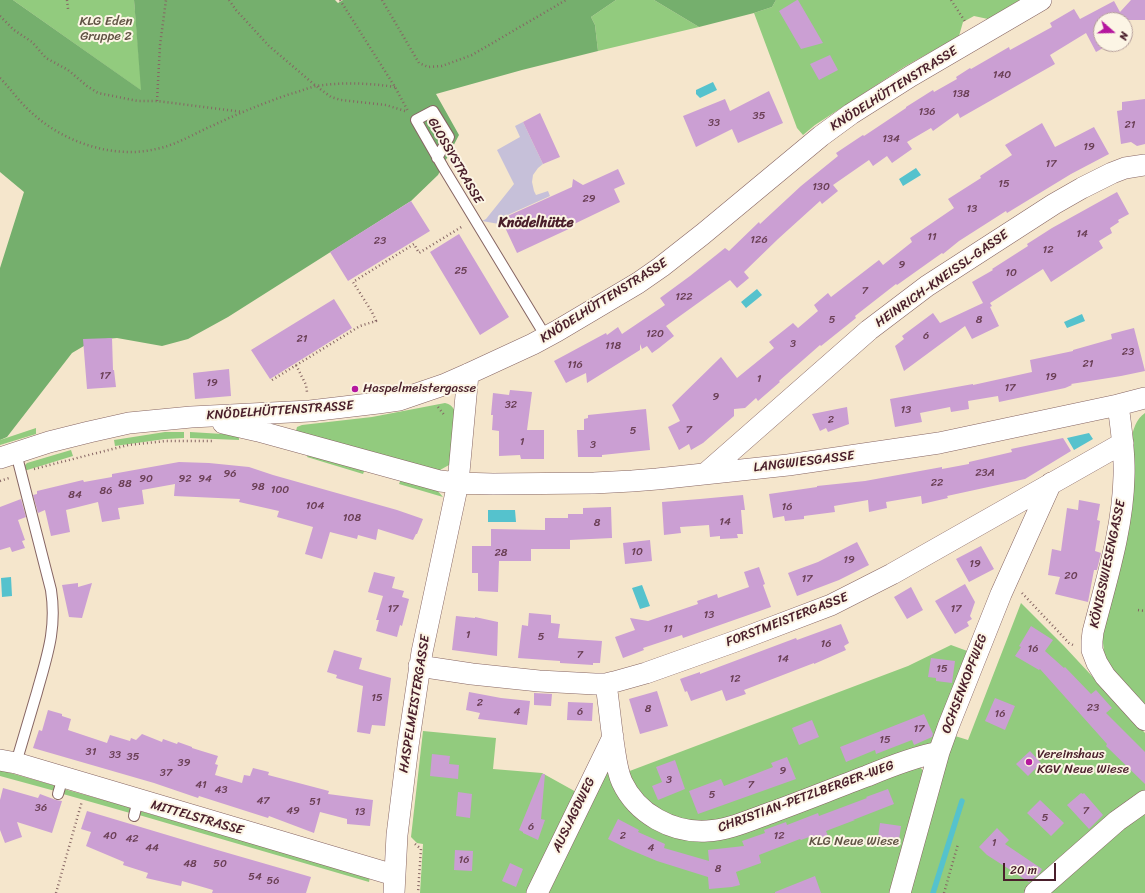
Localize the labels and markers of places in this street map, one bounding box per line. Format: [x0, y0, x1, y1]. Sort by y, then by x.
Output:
place label: Haspelmeistergasse [363, 381, 476, 397]
marker: Haspelmeistergasse [350, 384, 360, 394]
place label: Vereinshaus KGV Neue Wiese [1037, 747, 1129, 778]
marker: Vereinshaus KGV Neue Wiese [1024, 757, 1034, 767]

